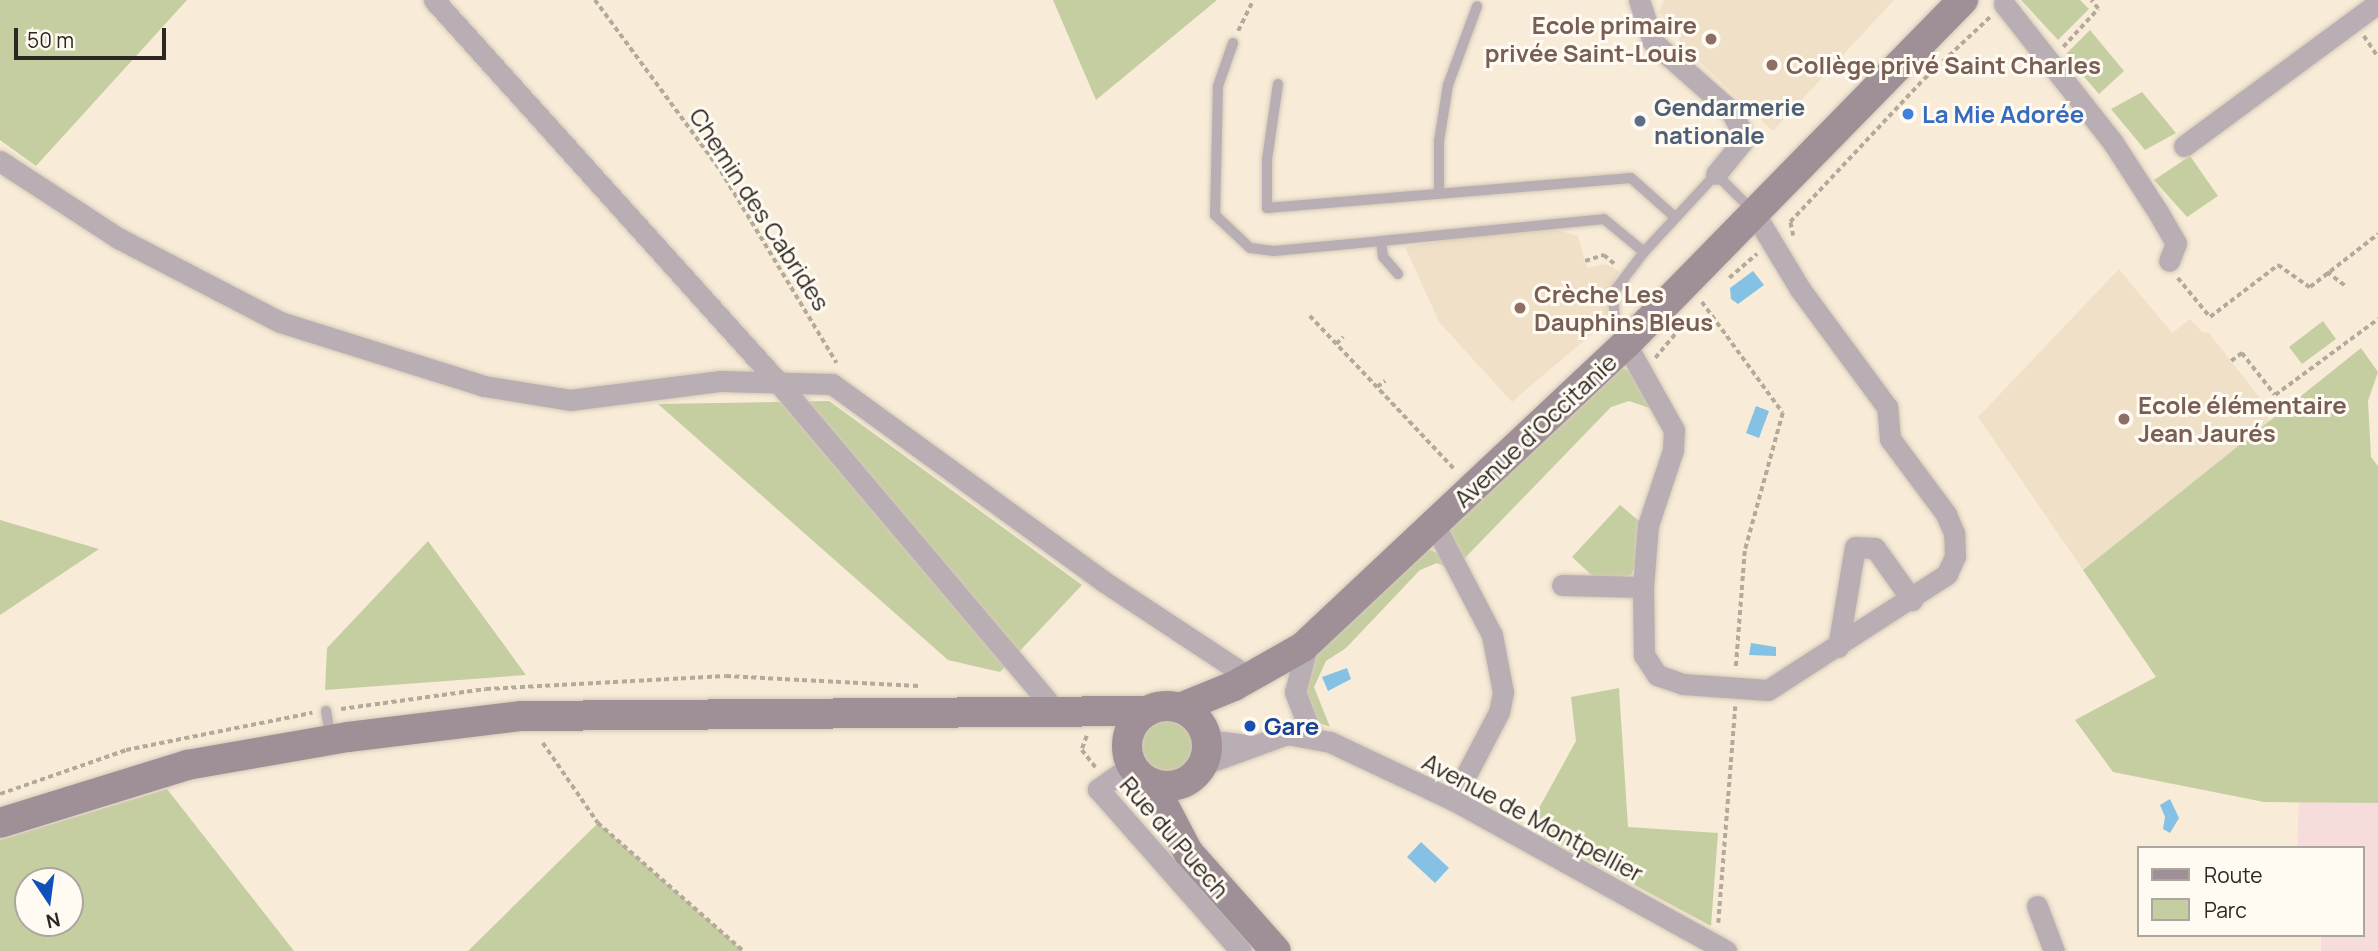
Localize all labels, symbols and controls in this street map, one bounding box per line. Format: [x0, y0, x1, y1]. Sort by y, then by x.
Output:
place label: Ecole primaire privée Saint-Louis [1485, 11, 1697, 67]
scale bar [18, 14, 170, 58]
text: 50 m [27, 26, 74, 54]
marker: Ecole primaire privée Saint-Louis [1703, 31, 1719, 47]
place label: Collège privé Saint Charles [1786, 51, 2101, 79]
marker: Collège privé Saint Charles [1764, 57, 1780, 73]
place label: Gendarmerie nationale [1654, 93, 1805, 149]
place label: La Mie Adorée [1922, 100, 2084, 128]
street label: Chemin des Cabrides [684, 102, 836, 316]
marker: La Mie Adorée [1900, 106, 1916, 122]
marker: Gendarmerie nationale [1632, 113, 1648, 129]
place label: Crèche Les Dauphins Bleus [1534, 280, 1713, 336]
marker: Crèche Les Dauphins Bleus [1512, 300, 1528, 316]
street label: Avenue d'Occitanie [1448, 347, 1622, 513]
place label: Ecole élémentaire Jean Jaurés [2138, 391, 2347, 447]
marker: Ecole élémentaire Jean Jaurés [2116, 411, 2132, 427]
place label: Gare [1264, 712, 1319, 740]
marker: Gare [1242, 718, 1258, 734]
street label: Avenue de Montpellier [1418, 747, 1648, 887]
street label: Rue du Puech [1114, 770, 1236, 904]
legend [2136, 846, 2364, 937]
text: Route [2204, 861, 2262, 889]
north arrow [14, 867, 84, 937]
text: Parc [2204, 896, 2247, 924]
text: N [44, 906, 63, 935]

